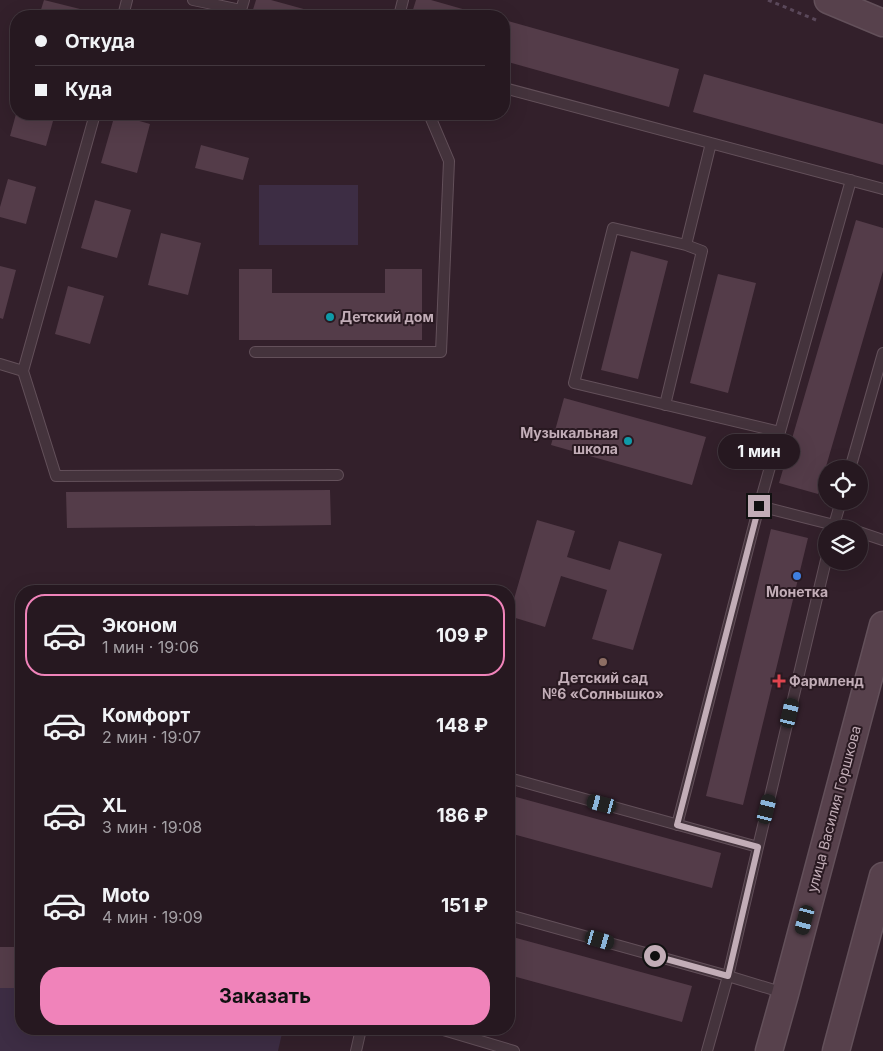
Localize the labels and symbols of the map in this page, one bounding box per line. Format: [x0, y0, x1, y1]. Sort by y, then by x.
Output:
place label: Детский дом [340, 308, 434, 325]
marker: Детский дом [324, 311, 336, 323]
place label: Музыкальная школа [520, 424, 618, 457]
callout: 1 мин [718, 434, 800, 468]
marker: Музыкальная школа [622, 435, 634, 447]
route end [748, 495, 770, 517]
marker: Монетка [791, 570, 803, 582]
place label: Монетка [766, 583, 828, 600]
marker: Детский сад №6 «Солнышко» [597, 656, 609, 668]
place label: Детский сад №6 «Солнышко» [542, 669, 664, 702]
place label: Фармленд [789, 672, 864, 689]
marker: Фармленд [773, 675, 785, 687]
car [779, 697, 800, 729]
street label: улица Василия Горшкова [803, 724, 864, 894]
car [585, 793, 618, 815]
car [756, 793, 777, 825]
car [793, 904, 816, 936]
car [583, 929, 616, 951]
route start [644, 945, 666, 967]

